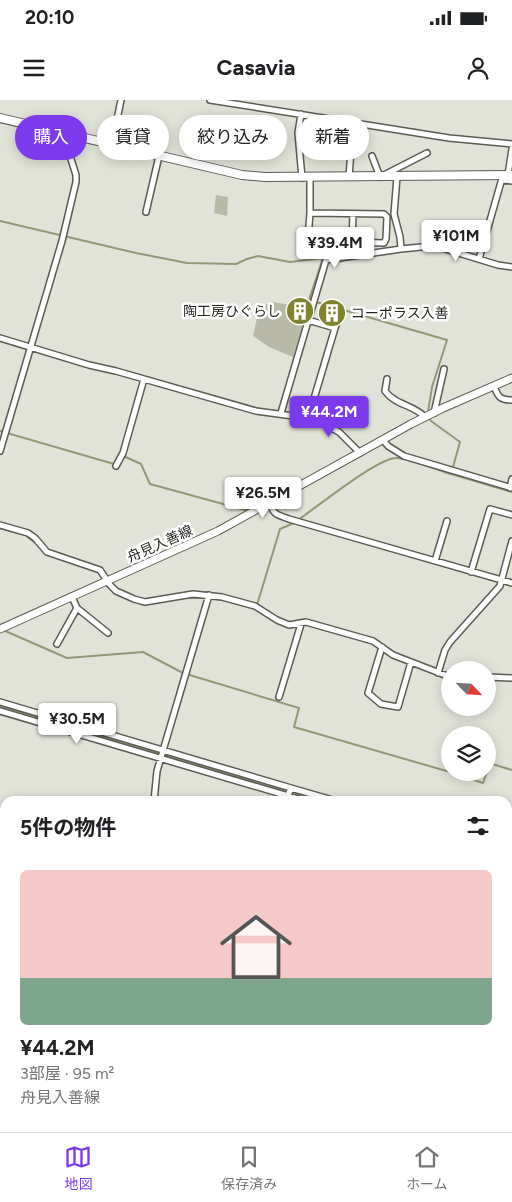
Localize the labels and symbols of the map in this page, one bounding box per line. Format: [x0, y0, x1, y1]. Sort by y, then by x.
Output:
pin: ¥101M [421, 220, 491, 262]
pin: ¥39.4M [294, 226, 376, 269]
building icon: 陶工房ひぐらし [285, 296, 315, 326]
building icon: コーポラス入善 [317, 298, 347, 328]
place label: 陶工房ひぐらし [183, 303, 281, 320]
place label: コーポラス入善 [351, 305, 449, 322]
pin: ¥44.2M [288, 396, 370, 438]
pin: ¥26.5M [222, 476, 304, 519]
street label: 舟見入善線 [125, 522, 195, 566]
north arrow [441, 661, 496, 716]
pin: ¥30.5M [36, 702, 118, 745]

